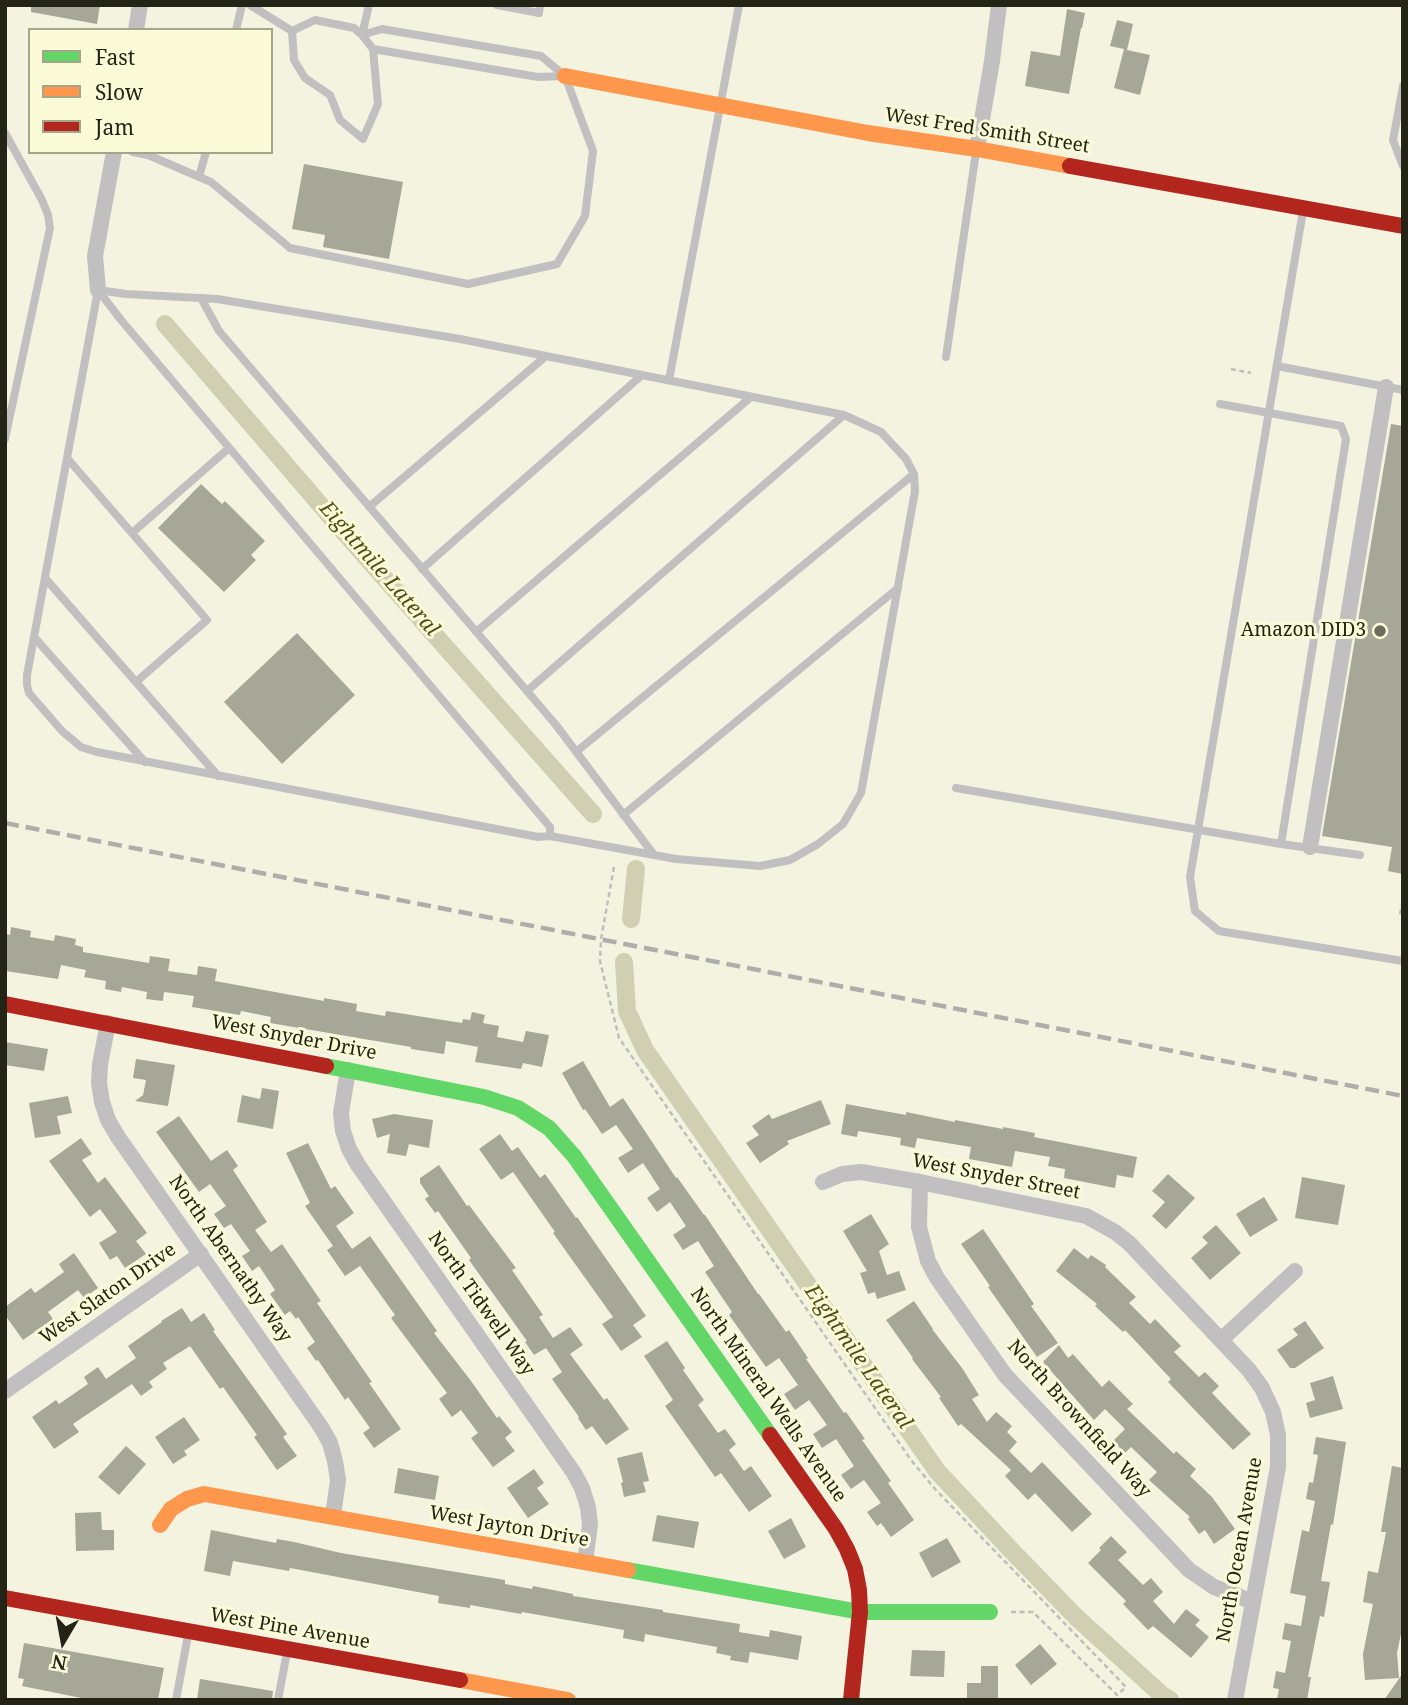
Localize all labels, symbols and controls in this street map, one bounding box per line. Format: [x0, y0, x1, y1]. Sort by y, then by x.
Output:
legend [28, 28, 273, 154]
text: Fast [95, 43, 135, 71]
text: Slow [95, 78, 143, 106]
street label: West Fred Smith Street [883, 104, 1091, 158]
text: Jam [95, 113, 134, 141]
water label: Eightmile Lateral [314, 497, 444, 641]
place label: Amazon DID3 [1241, 620, 1366, 642]
marker: Amazon DID3 [1372, 623, 1388, 639]
street label: West Snyder Drive [209, 1011, 379, 1065]
street label: West Snyder Street [910, 1150, 1082, 1204]
street label: North Abernathy Way [164, 1171, 296, 1347]
street label: North Tidwell Way [423, 1228, 539, 1380]
street label: West Slaton Drive [36, 1239, 180, 1349]
water label: Eightmile Lateral [799, 1280, 917, 1434]
street label: North Mineral Wells Avenue [685, 1283, 851, 1507]
street label: North Brownfield Way [1002, 1336, 1156, 1502]
street label: North Ocean Avenue [1212, 1456, 1268, 1644]
street label: West Jayton Drive [427, 1502, 591, 1552]
street label: West Pine Avenue [208, 1604, 372, 1654]
north arrow [28, 1607, 98, 1677]
text: N [50, 1649, 69, 1677]

